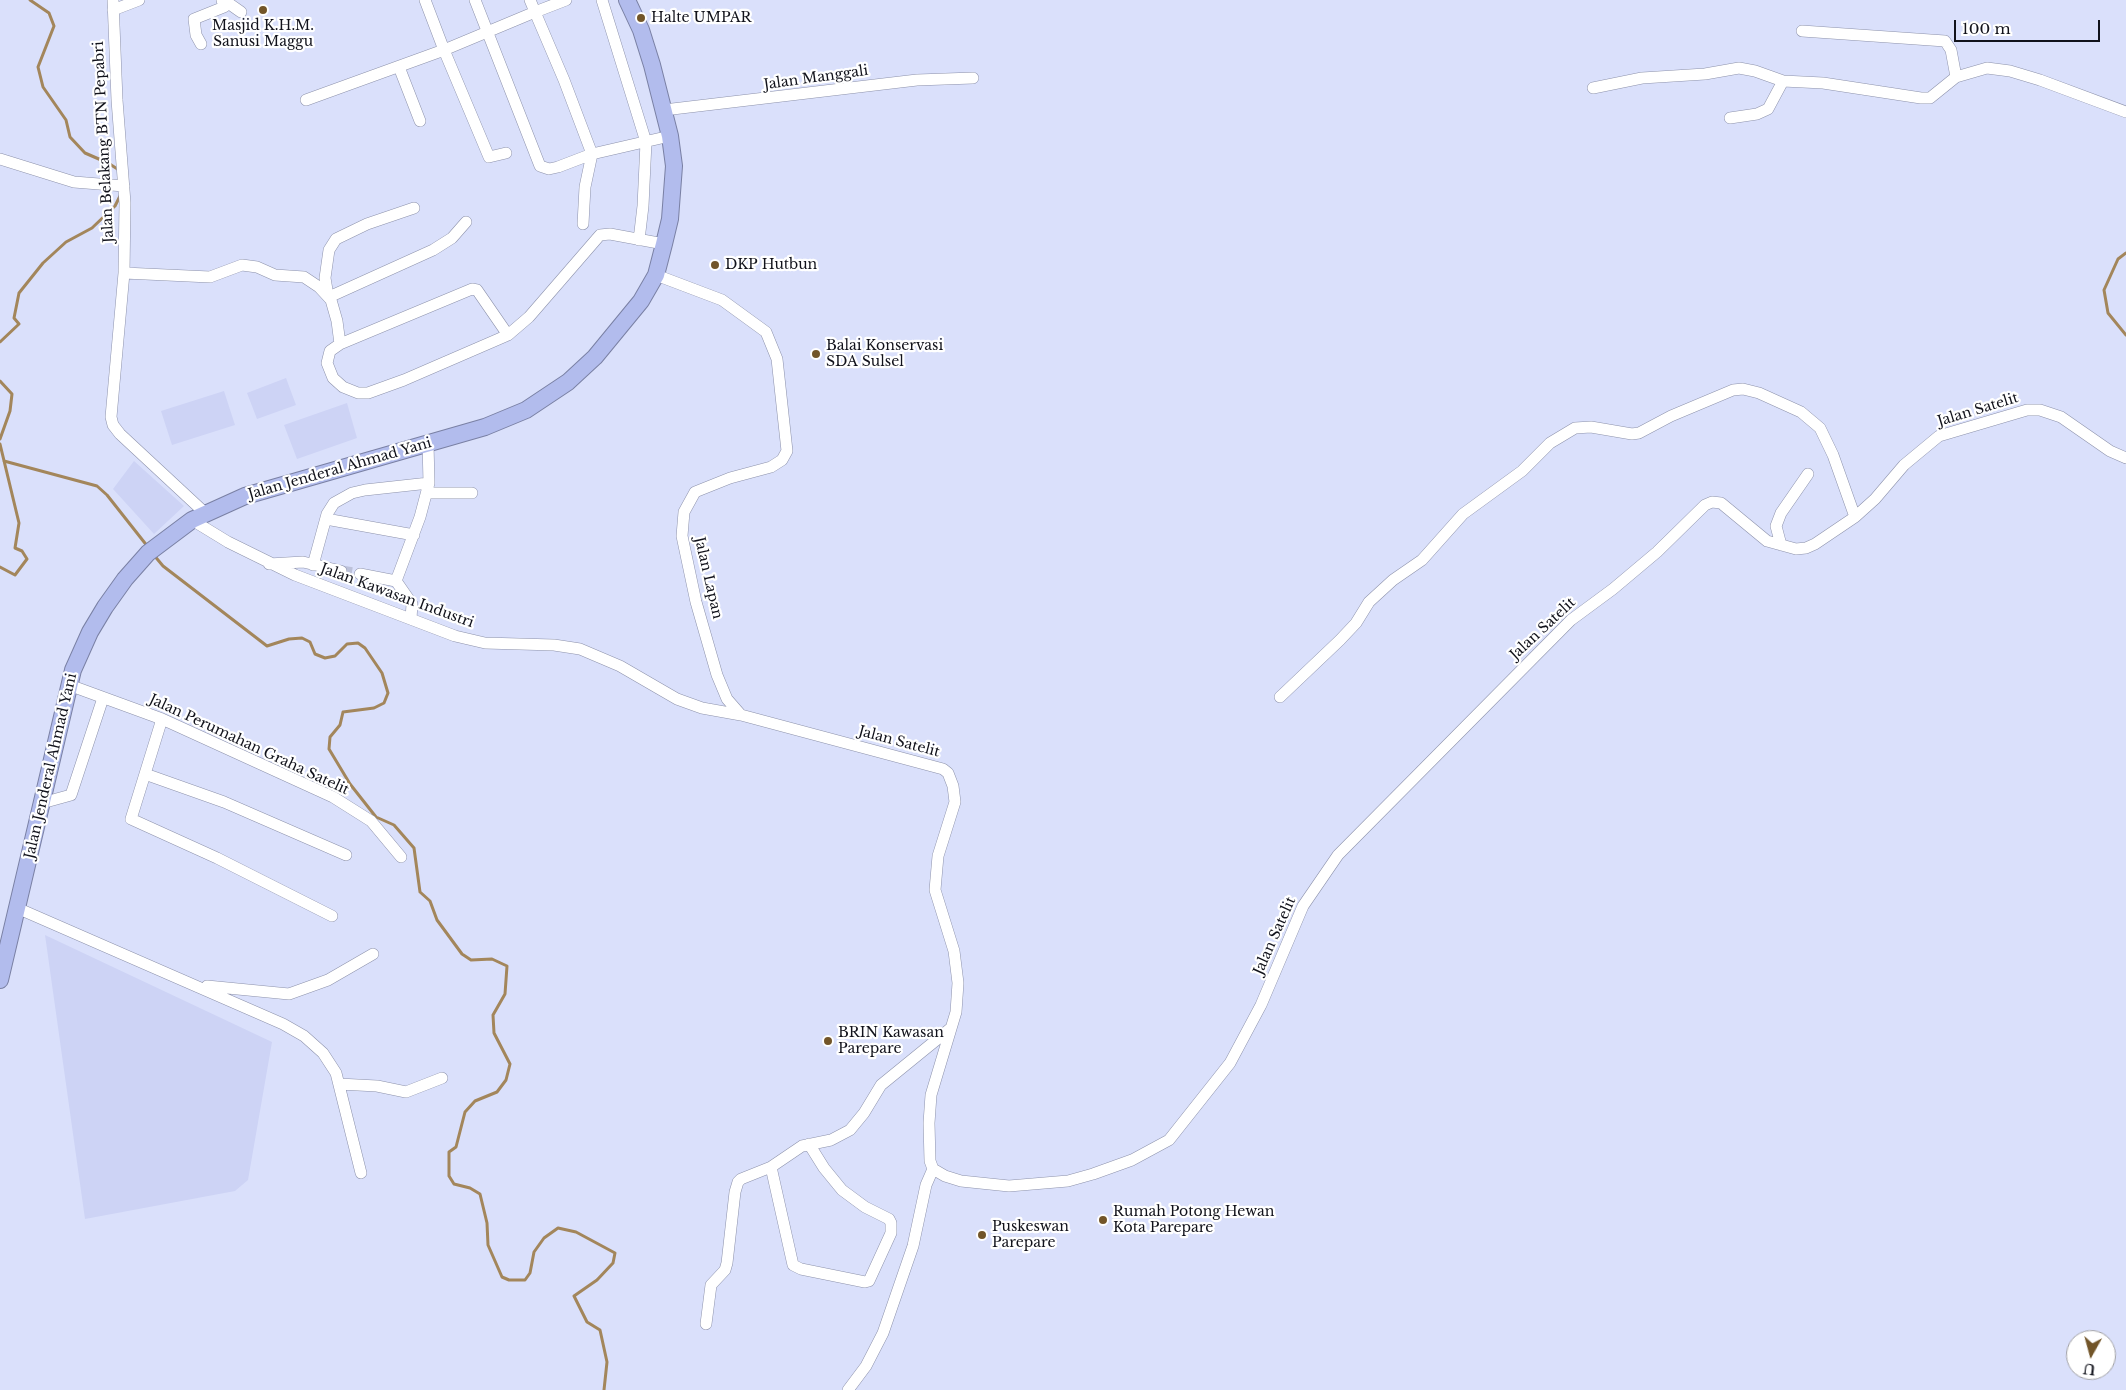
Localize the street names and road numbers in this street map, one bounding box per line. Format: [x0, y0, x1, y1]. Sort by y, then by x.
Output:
street label: Jalan Belakang BTN Pepabri [90, 41, 118, 243]
street label: Jalan Manggali [763, 62, 869, 94]
street label: Jalan Satelit [1936, 390, 2020, 430]
street label: Jalan Jenderal Ahmad Yani [246, 435, 434, 503]
street label: Jalan Lapan [690, 535, 726, 621]
street label: Jalan Kawasan Industri [318, 560, 476, 632]
street label: Jalan Satelit [1507, 594, 1579, 664]
street label: Jalan Jenderal Ahmad Yani [21, 672, 81, 860]
street label: Jalan Perumahan Graha Satelit [146, 691, 352, 799]
street label: Jalan Satelit [857, 723, 941, 761]
street label: Jalan Satelit [1250, 894, 1300, 978]

